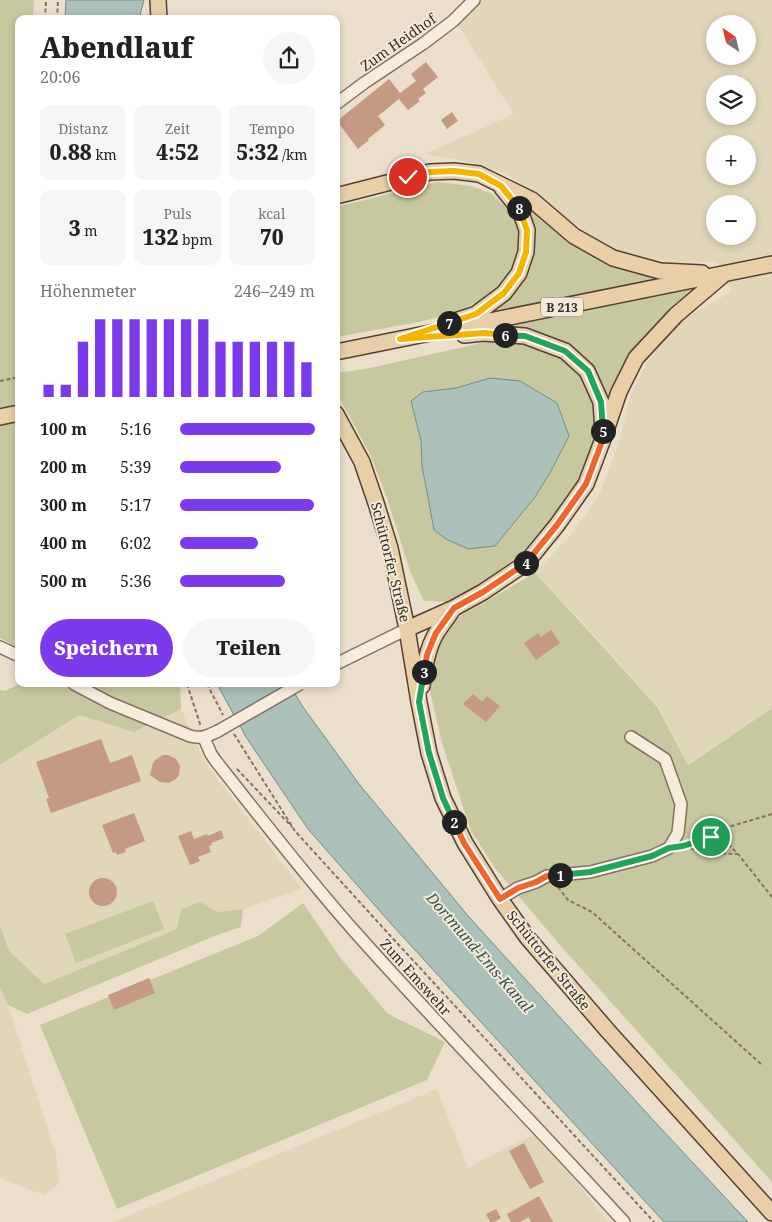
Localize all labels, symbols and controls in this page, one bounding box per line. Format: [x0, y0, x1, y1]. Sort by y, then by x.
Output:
street label: Zum Heidhof [357, 8, 441, 75]
north arrow [706, 15, 756, 65]
map controls [706, 15, 756, 245]
text: Abendlauf [40, 28, 192, 66]
button: share [263, 32, 315, 84]
text: 20:06 [40, 66, 80, 88]
button: layers [706, 75, 756, 125]
text: Distanz [58, 119, 108, 138]
text: Zeit [165, 119, 190, 138]
text: Tempo [249, 119, 294, 138]
button: + [706, 135, 756, 185]
text: 0.88 [49, 138, 92, 166]
text: 4:52 [156, 138, 199, 166]
text: 5:32 [236, 138, 278, 166]
text: km [92, 145, 117, 164]
text: /km [278, 145, 308, 164]
pin [387, 156, 429, 198]
icon: check [394, 163, 422, 191]
button: − [706, 195, 756, 245]
pin: 8 [506, 196, 532, 220]
text: 8 [516, 199, 523, 218]
text: Puls [163, 204, 191, 223]
text: kcal [258, 204, 285, 223]
text: 3 [69, 214, 81, 242]
text: m [81, 221, 98, 240]
text: 132 [143, 223, 178, 251]
text: 70 [260, 223, 284, 251]
text: bpm [178, 230, 212, 249]
text: Höhenmeter [40, 280, 136, 302]
text: 246–249 m [234, 280, 315, 302]
road number: B 213 [541, 298, 583, 316]
pin: 7 [436, 310, 462, 336]
text: 7 [446, 314, 453, 333]
pin: 6 [492, 322, 518, 348]
text: 6 [502, 326, 509, 345]
text: 100 m [40, 418, 87, 440]
text: 5:16 [120, 418, 151, 440]
pin: 5 [590, 418, 616, 444]
text: 5 [600, 422, 607, 441]
text: 200 m [40, 456, 87, 478]
text: 5:39 [120, 456, 151, 478]
text: 300 m [40, 494, 87, 516]
text: 5:17 [120, 494, 151, 516]
street label: Schüttorfer Straße [367, 500, 415, 624]
text: 400 m [40, 532, 87, 554]
text: 6:02 [120, 532, 151, 554]
pin: 4 [514, 550, 538, 576]
text: 4 [523, 554, 530, 573]
text: 500 m [40, 570, 87, 592]
text: 5:36 [120, 570, 151, 592]
button: Speichern [40, 619, 173, 677]
button: Teilen [183, 619, 315, 677]
pin: 3 [412, 660, 436, 684]
text: 3 [421, 663, 428, 682]
pin: 2 [442, 810, 466, 834]
text: 2 [451, 813, 458, 832]
pin [690, 816, 732, 858]
icon: arrive [697, 823, 725, 851]
pin: 1 [548, 862, 572, 888]
text: 1 [557, 866, 564, 885]
water label: Dortmund-Ems-Kanal [422, 887, 538, 1016]
street label: Schüttorfer Straße [503, 906, 595, 1014]
street label: Zum Emswehr [376, 934, 456, 1020]

